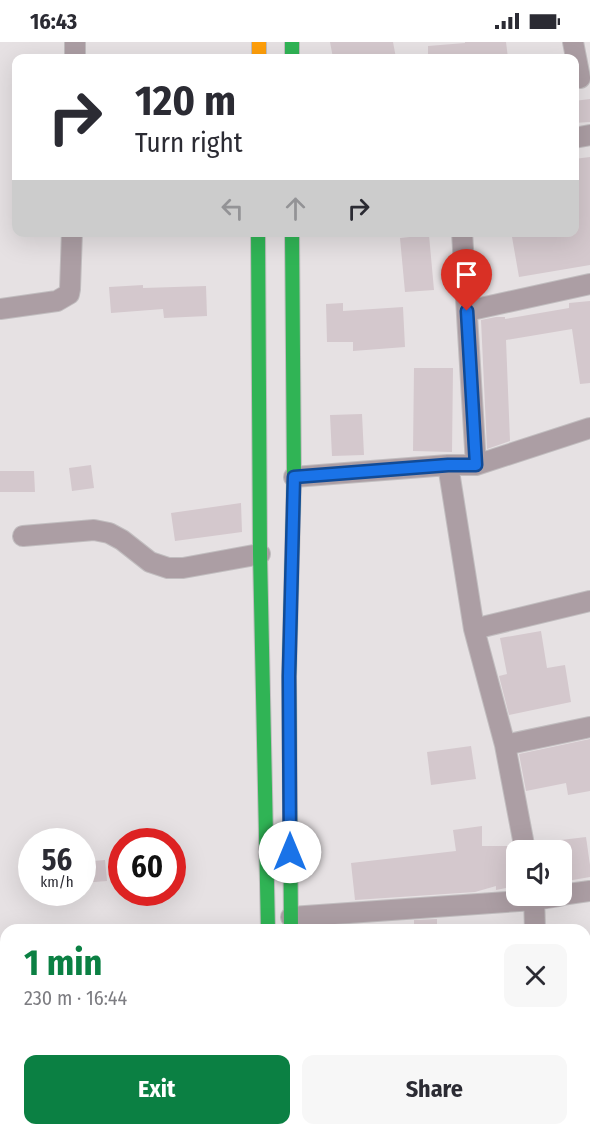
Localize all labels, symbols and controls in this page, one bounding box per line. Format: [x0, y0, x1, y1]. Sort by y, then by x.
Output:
text: 16:43 [30, 8, 77, 35]
text: 120 m [135, 76, 236, 126]
icon: right [36, 78, 114, 156]
text: Turn right [135, 127, 243, 159]
icon: left [216, 192, 249, 225]
icon: ahead [279, 192, 312, 225]
icon: right [342, 192, 375, 225]
pin [441, 249, 492, 311]
icon: arrive [450, 258, 483, 291]
position arrow [258, 820, 322, 884]
speed limit sign: 60 [108, 828, 186, 906]
map controls [506, 840, 572, 906]
button: sound [506, 840, 572, 906]
text: 56 [42, 842, 72, 878]
text: km/h [40, 873, 74, 891]
text: 1 min [24, 941, 102, 985]
button: close [504, 944, 567, 1007]
text: 230 m · 16:44 [24, 986, 127, 1010]
button: Exit [24, 1055, 290, 1124]
button: Share [302, 1055, 567, 1124]

